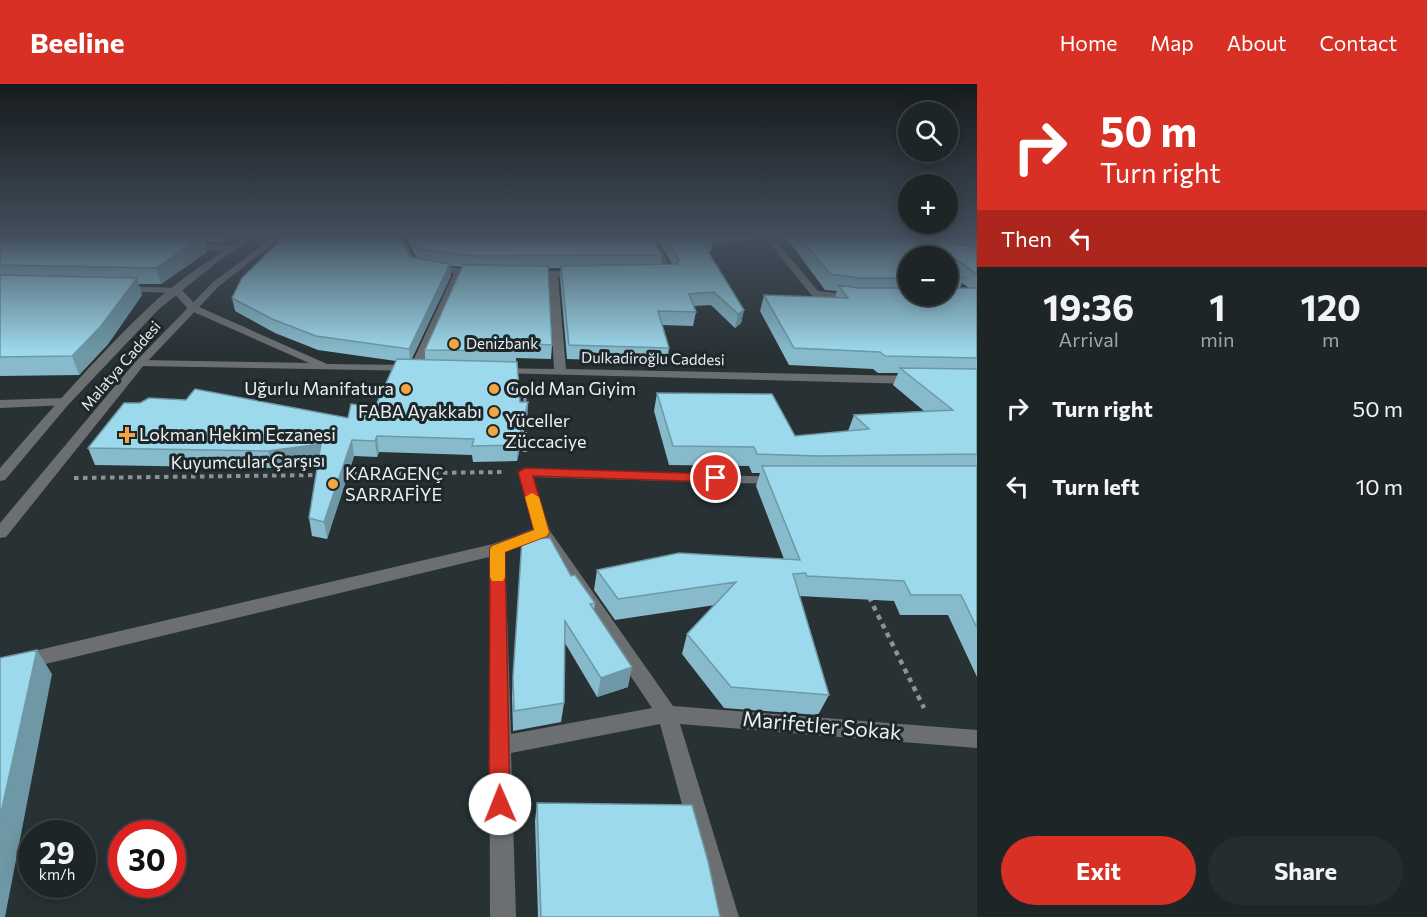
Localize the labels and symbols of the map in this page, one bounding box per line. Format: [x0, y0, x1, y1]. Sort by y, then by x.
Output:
street label: Malatya Caddesi [77, 317, 164, 414]
place label: Denizbank [466, 334, 538, 352]
marker: Denizbank [447, 337, 461, 351]
street label: Dulkadiroğlu Caddesi [581, 348, 725, 368]
place label: Uğurlu Manifatura [244, 377, 394, 399]
place label: Gold Man Giyim [506, 377, 636, 399]
marker: Uğurlu Manifatura [399, 382, 413, 396]
marker: Gold Man Giyim [487, 382, 501, 396]
place label: FABA Ayakkabı [358, 400, 482, 422]
marker: FABA Ayakkabı [487, 405, 501, 419]
place label: Yüceller Züccaciye [505, 409, 586, 452]
place label: Lokman Hekim Eczanesi [139, 423, 336, 445]
marker: Yüceller Züccaciye [486, 424, 500, 438]
marker: Lokman Hekim Eczanesi [120, 428, 134, 442]
street label: Kuyumcular Çarşısı [170, 449, 326, 473]
pin [690, 452, 741, 503]
place label: KARAGENÇ SARRAFİYE [345, 462, 443, 505]
marker: KARAGENÇ SARRAFİYE [326, 477, 340, 491]
street label: Marifetler Sokak [742, 705, 903, 744]
position arrow [468, 772, 532, 836]
speed limit sign: 30 [108, 820, 186, 898]

